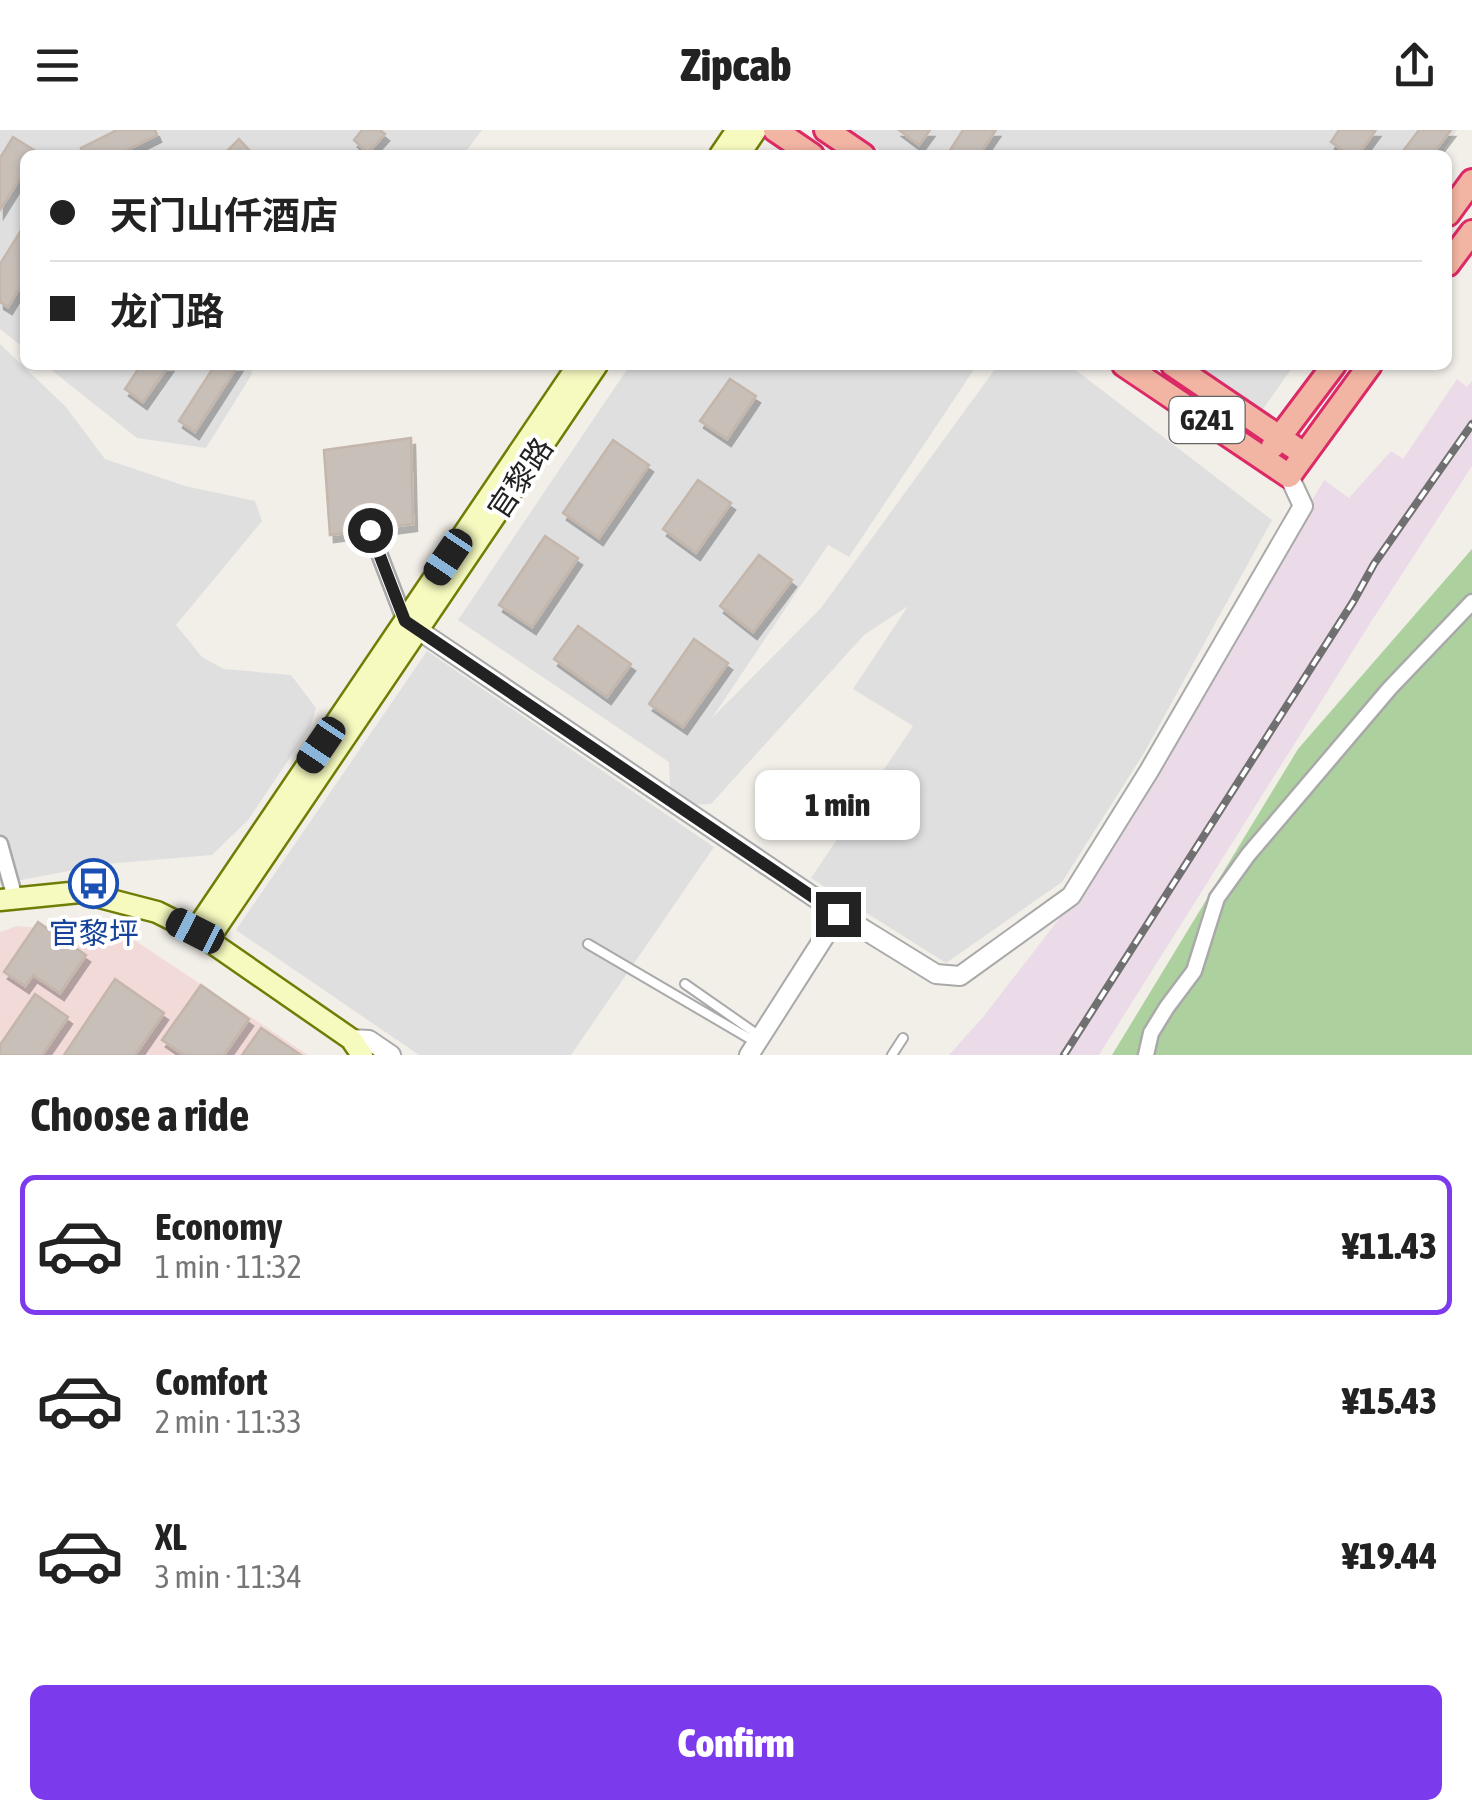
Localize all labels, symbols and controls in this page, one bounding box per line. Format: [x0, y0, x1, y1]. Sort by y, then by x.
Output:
icon: menu [30, 38, 85, 93]
icon: share [1387, 38, 1442, 93]
text: Zipcab [681, 39, 791, 91]
text: 天门山仟酒店 [110, 194, 338, 237]
text: 龙门路 [110, 290, 224, 333]
road number: G241 [1170, 397, 1244, 443]
street label: 官黎路 [481, 431, 559, 525]
route start [348, 508, 393, 553]
car [419, 524, 477, 590]
car [292, 712, 350, 778]
callout: 1 min [756, 769, 920, 839]
text: 1 min [805, 786, 870, 823]
bus stop icon: 官黎坪 [68, 858, 120, 910]
route end [816, 892, 861, 937]
car [161, 904, 229, 958]
place label: 官黎坪 [49, 916, 139, 950]
text: Choose a ride [30, 1089, 249, 1141]
icon: car [35, 1200, 125, 1290]
text: Economy [155, 1205, 282, 1248]
text: ¥11.43 [1342, 1224, 1437, 1267]
text: 1 min · 11:32 [155, 1248, 302, 1285]
icon: car [35, 1355, 125, 1445]
text: Comfort [155, 1360, 267, 1403]
text: ¥15.43 [1342, 1379, 1437, 1422]
text: 2 min · 11:33 [155, 1403, 302, 1440]
icon: car [35, 1510, 125, 1600]
text: XL [155, 1515, 187, 1558]
text: ¥19.44 [1342, 1534, 1437, 1577]
text: 3 min · 11:34 [155, 1558, 302, 1595]
button: Confirm [30, 1685, 1442, 1800]

